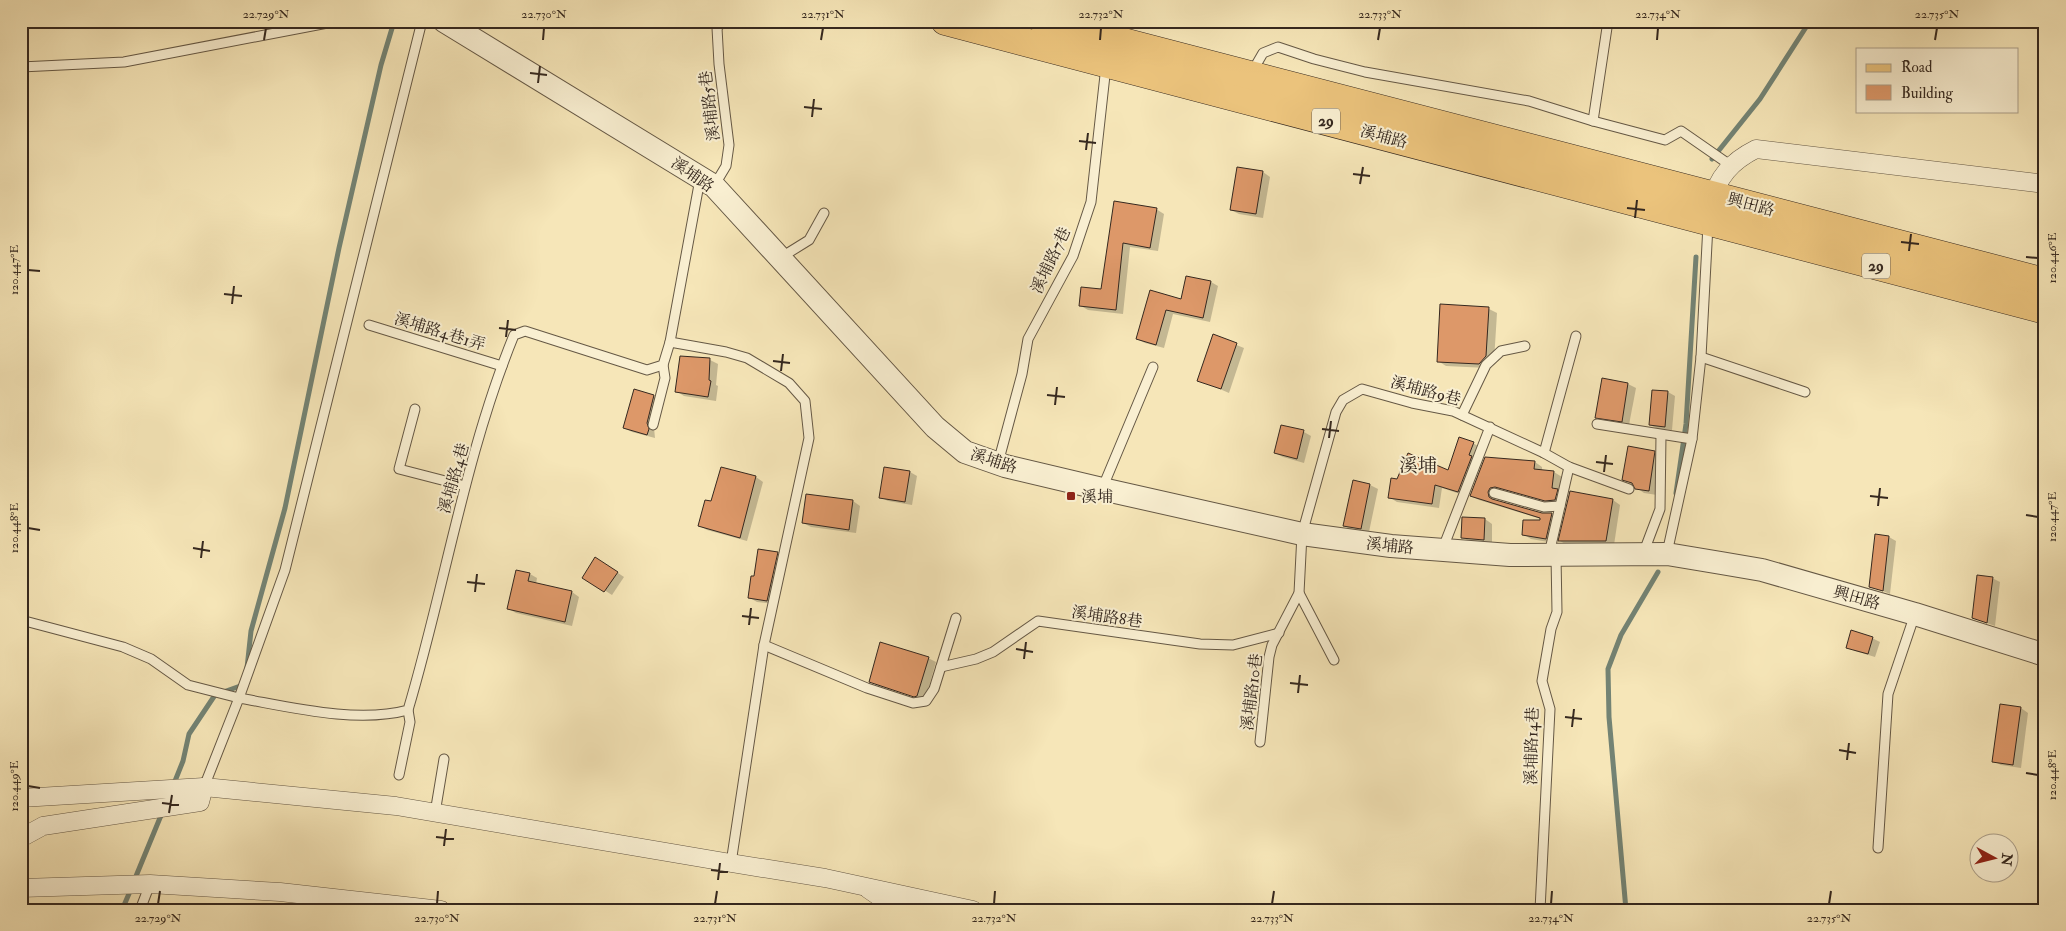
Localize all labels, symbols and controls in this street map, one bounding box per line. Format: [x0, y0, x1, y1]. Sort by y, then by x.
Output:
text: 22.729°N [243, 7, 290, 22]
text: 22.730°N [521, 7, 567, 22]
text: 22.731°N [801, 7, 845, 22]
text: 22.732°N [1078, 7, 1124, 22]
text: 22.733°N [1358, 7, 1402, 22]
text: 22.734°N [1635, 7, 1681, 22]
text: 22.735°N [1915, 7, 1959, 22]
legend [1856, 48, 2018, 112]
text: Road [1901, 58, 1933, 77]
street label: 溪埔路5巷 [696, 69, 724, 142]
text: Building [1901, 84, 1953, 103]
road number: 29 [1312, 108, 1340, 134]
street label: 溪埔路 [1358, 121, 1410, 153]
street label: 溪埔路 [667, 153, 718, 197]
street label: 興田路 [1725, 189, 1777, 221]
street label: 溪埔路7巷 [1027, 224, 1075, 297]
text: 120.446°E [2045, 232, 2060, 283]
text: 120.447°E [7, 245, 22, 295]
road number: 29 [1862, 254, 1890, 278]
street label: 溪埔路4巷1弄 [392, 309, 488, 355]
street label: 溪埔路9巷 [1388, 372, 1463, 410]
street label: 溪埔路4巷 [434, 441, 474, 516]
street label: 溪埔路 [968, 444, 1020, 478]
district label: 溪埔 [1399, 454, 1437, 478]
place label: 溪埔 [1081, 487, 1113, 507]
marker: 溪埔 [1065, 490, 1077, 502]
text: 120.447°E [2045, 492, 2060, 542]
text: 120.448°E [7, 502, 22, 553]
street label: 溪埔路 [1365, 534, 1415, 558]
street label: 興田路 [1831, 582, 1883, 614]
street label: 溪埔路8巷 [1070, 602, 1144, 632]
street label: 溪埔路10巷 [1237, 652, 1267, 732]
street label: 溪埔路14巷 [1521, 707, 1543, 785]
text: 120.448°E [2045, 749, 2060, 800]
text: 120.449°E [7, 760, 22, 811]
north arrow [1968, 834, 2018, 884]
text: N [1997, 851, 2016, 867]
text: 22.729°N [135, 911, 182, 926]
text: 22.730°N [414, 911, 460, 926]
text: 22.731°N [693, 911, 737, 926]
text: 22.732°N [971, 911, 1017, 926]
text: 22.733°N [1250, 911, 1294, 926]
text: 22.734°N [1528, 911, 1574, 926]
text: 22.735°N [1807, 911, 1851, 926]

